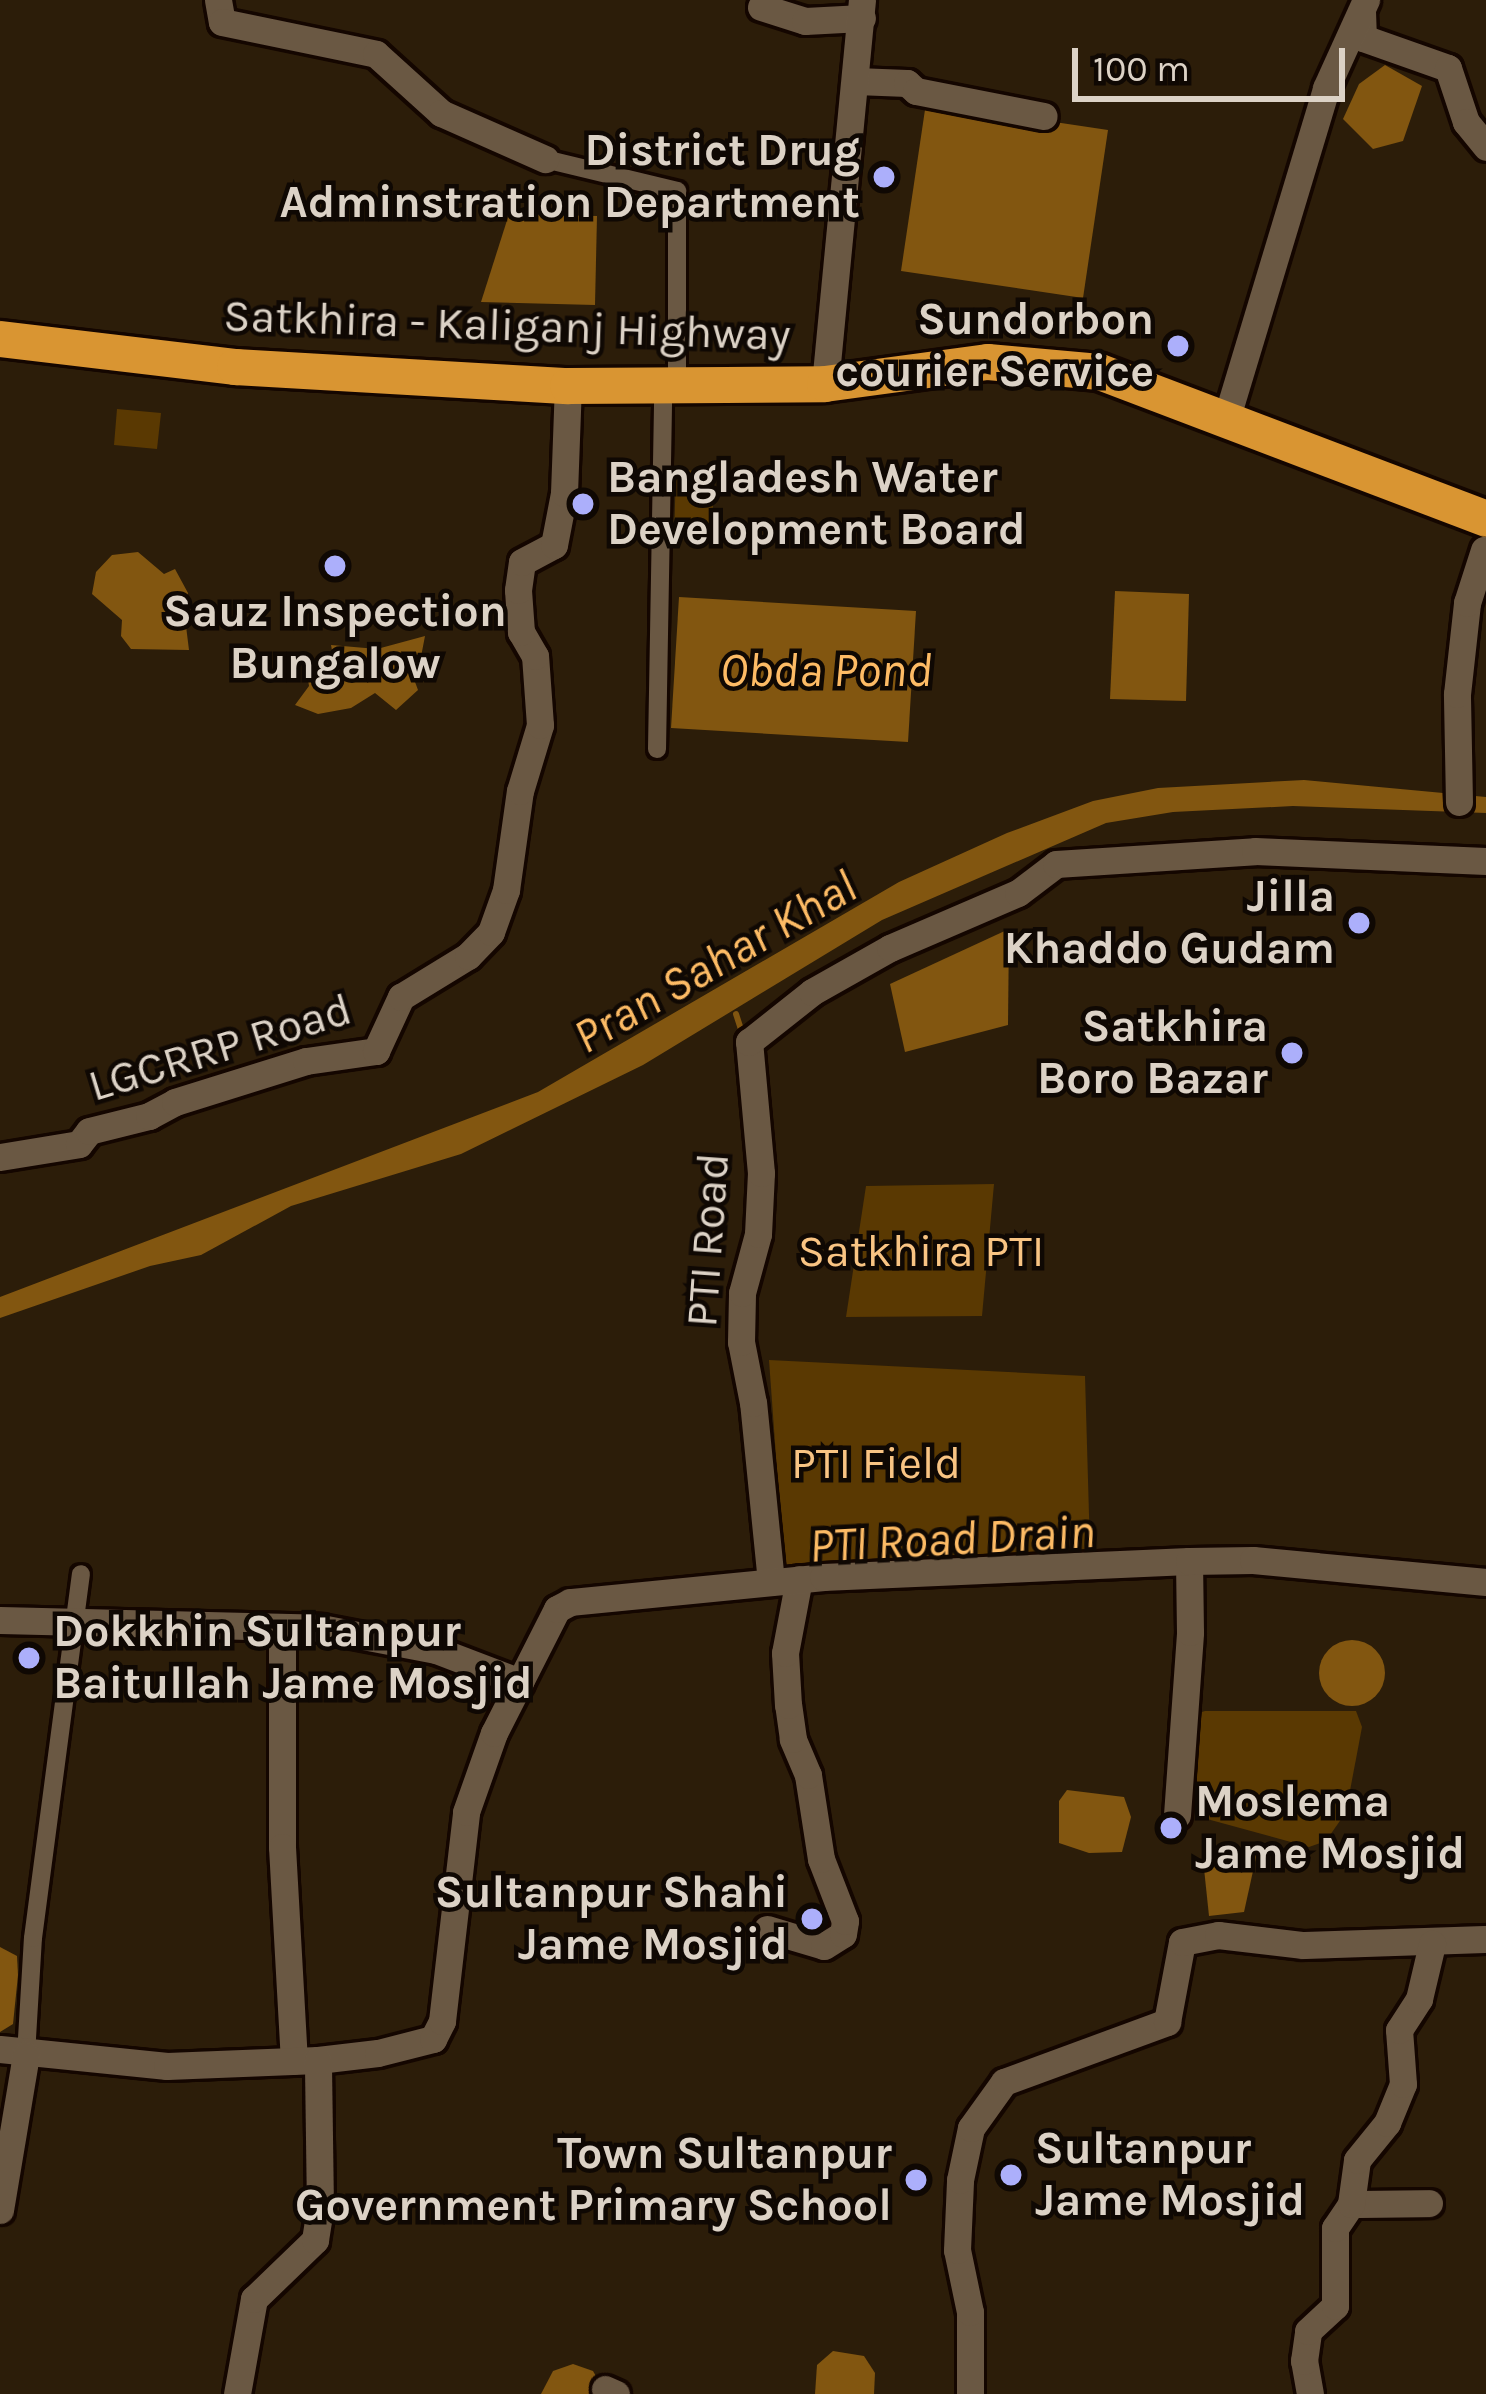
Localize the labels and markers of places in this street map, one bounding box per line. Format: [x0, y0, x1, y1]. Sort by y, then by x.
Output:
place label: District Drug Adminstration Department [280, 124, 860, 230]
marker: District Drug Adminstration Department [871, 164, 897, 190]
place label: Sundorbon courier Service [835, 293, 1154, 399]
marker: Sundorbon courier Service [1165, 333, 1191, 359]
place label: Bangladesh Water Development Board [607, 451, 1026, 557]
marker: Bangladesh Water Development Board [570, 491, 596, 517]
marker: Sauz Inspection Bungalow [322, 553, 348, 579]
place label: Sauz Inspection Bungalow [163, 585, 507, 691]
place label: Jilla Khaddo Gudam [1004, 870, 1335, 976]
marker: Jilla Khaddo Gudam [1346, 910, 1372, 936]
place label: Satkhira Boro Bazar [1037, 1000, 1268, 1106]
marker: Satkhira Boro Bazar [1279, 1040, 1305, 1066]
place label: Dokkhin Sultanpur Baitullah Jame Mosjid [53, 1605, 533, 1711]
marker: Dokkhin Sultanpur Baitullah Jame Mosjid [16, 1645, 42, 1671]
place label: Moslema Jame Mosjid [1195, 1775, 1465, 1881]
marker: Moslema Jame Mosjid [1158, 1815, 1184, 1841]
place label: Sultanpur Shahi Jame Mosjid [435, 1866, 788, 1972]
marker: Sultanpur Shahi Jame Mosjid [799, 1906, 825, 1932]
place label: Sultanpur Jame Mosjid [1035, 2122, 1305, 2228]
place label: Town Sultanpur Government Primary School [295, 2127, 892, 2233]
marker: Sultanpur Jame Mosjid [998, 2162, 1024, 2188]
marker: Town Sultanpur Government Primary School [903, 2167, 929, 2193]

